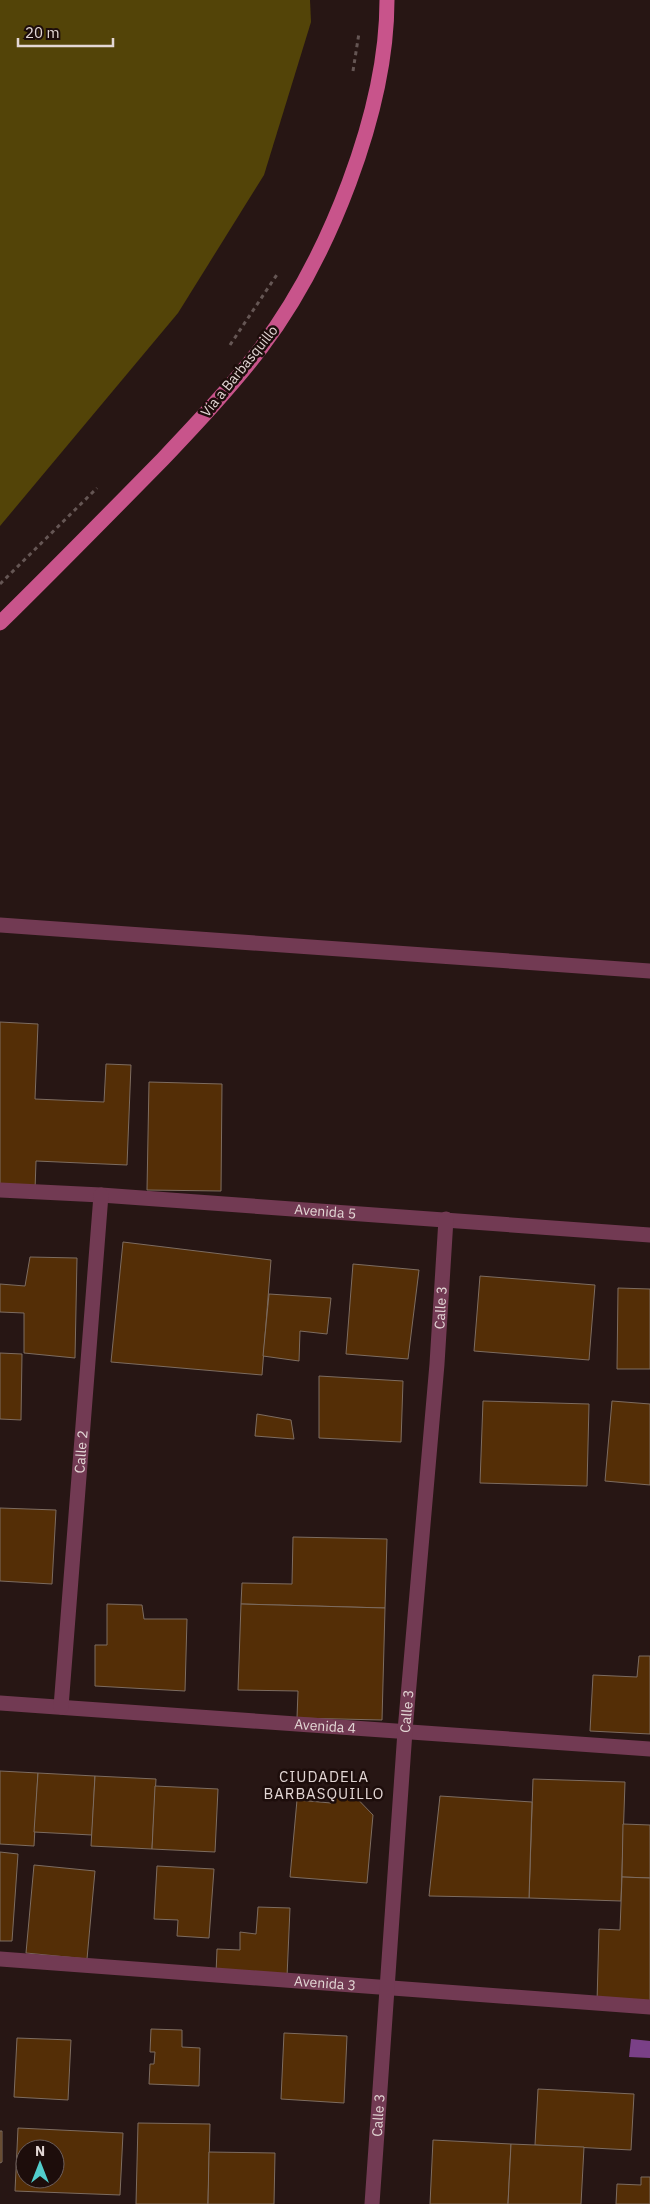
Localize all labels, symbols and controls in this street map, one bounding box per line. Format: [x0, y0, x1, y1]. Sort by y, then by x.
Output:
scale bar [18, 15, 112, 47]
text: 20 m [25, 23, 60, 42]
street label: Via a Barbasquillo [197, 321, 282, 420]
street label: Avenida 5 [294, 1200, 357, 1223]
street label: Calle 3 [430, 1286, 451, 1330]
street label: Calle 2 [70, 1430, 92, 1474]
street label: Calle 3 [396, 1689, 418, 1734]
street label: Avenida 4 [294, 1715, 357, 1737]
district label: CIUDADELA BARBASQUILLO [264, 1767, 384, 1803]
street label: Avenida 3 [294, 1972, 357, 1994]
street label: Calle 3 [368, 2093, 389, 2137]
north arrow [15, 2139, 65, 2189]
text: N [35, 2142, 45, 2160]

